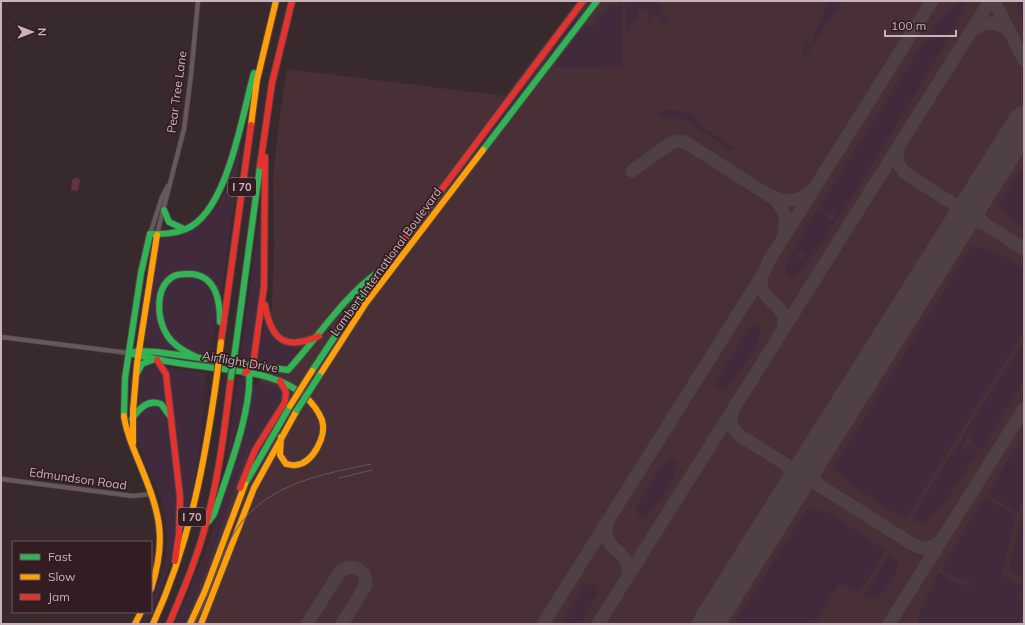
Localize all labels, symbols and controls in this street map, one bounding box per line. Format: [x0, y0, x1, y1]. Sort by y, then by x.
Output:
north arrow [12, 12, 52, 52]
scale bar [885, 12, 956, 38]
text: 100 m [891, 18, 926, 33]
text: N [35, 28, 49, 36]
street label: Pear Tree Lane [163, 50, 190, 134]
road number: I 70 [228, 178, 256, 196]
street label: Lambert International Boulevard [327, 185, 444, 339]
street label: Airflight Drive [201, 347, 279, 376]
street label: Edmundson Road [28, 464, 128, 493]
road number: I 70 [178, 508, 206, 526]
legend [12, 541, 152, 613]
text: Fast [48, 549, 72, 564]
text: Slow [48, 569, 76, 584]
text: Jam [48, 589, 70, 604]

